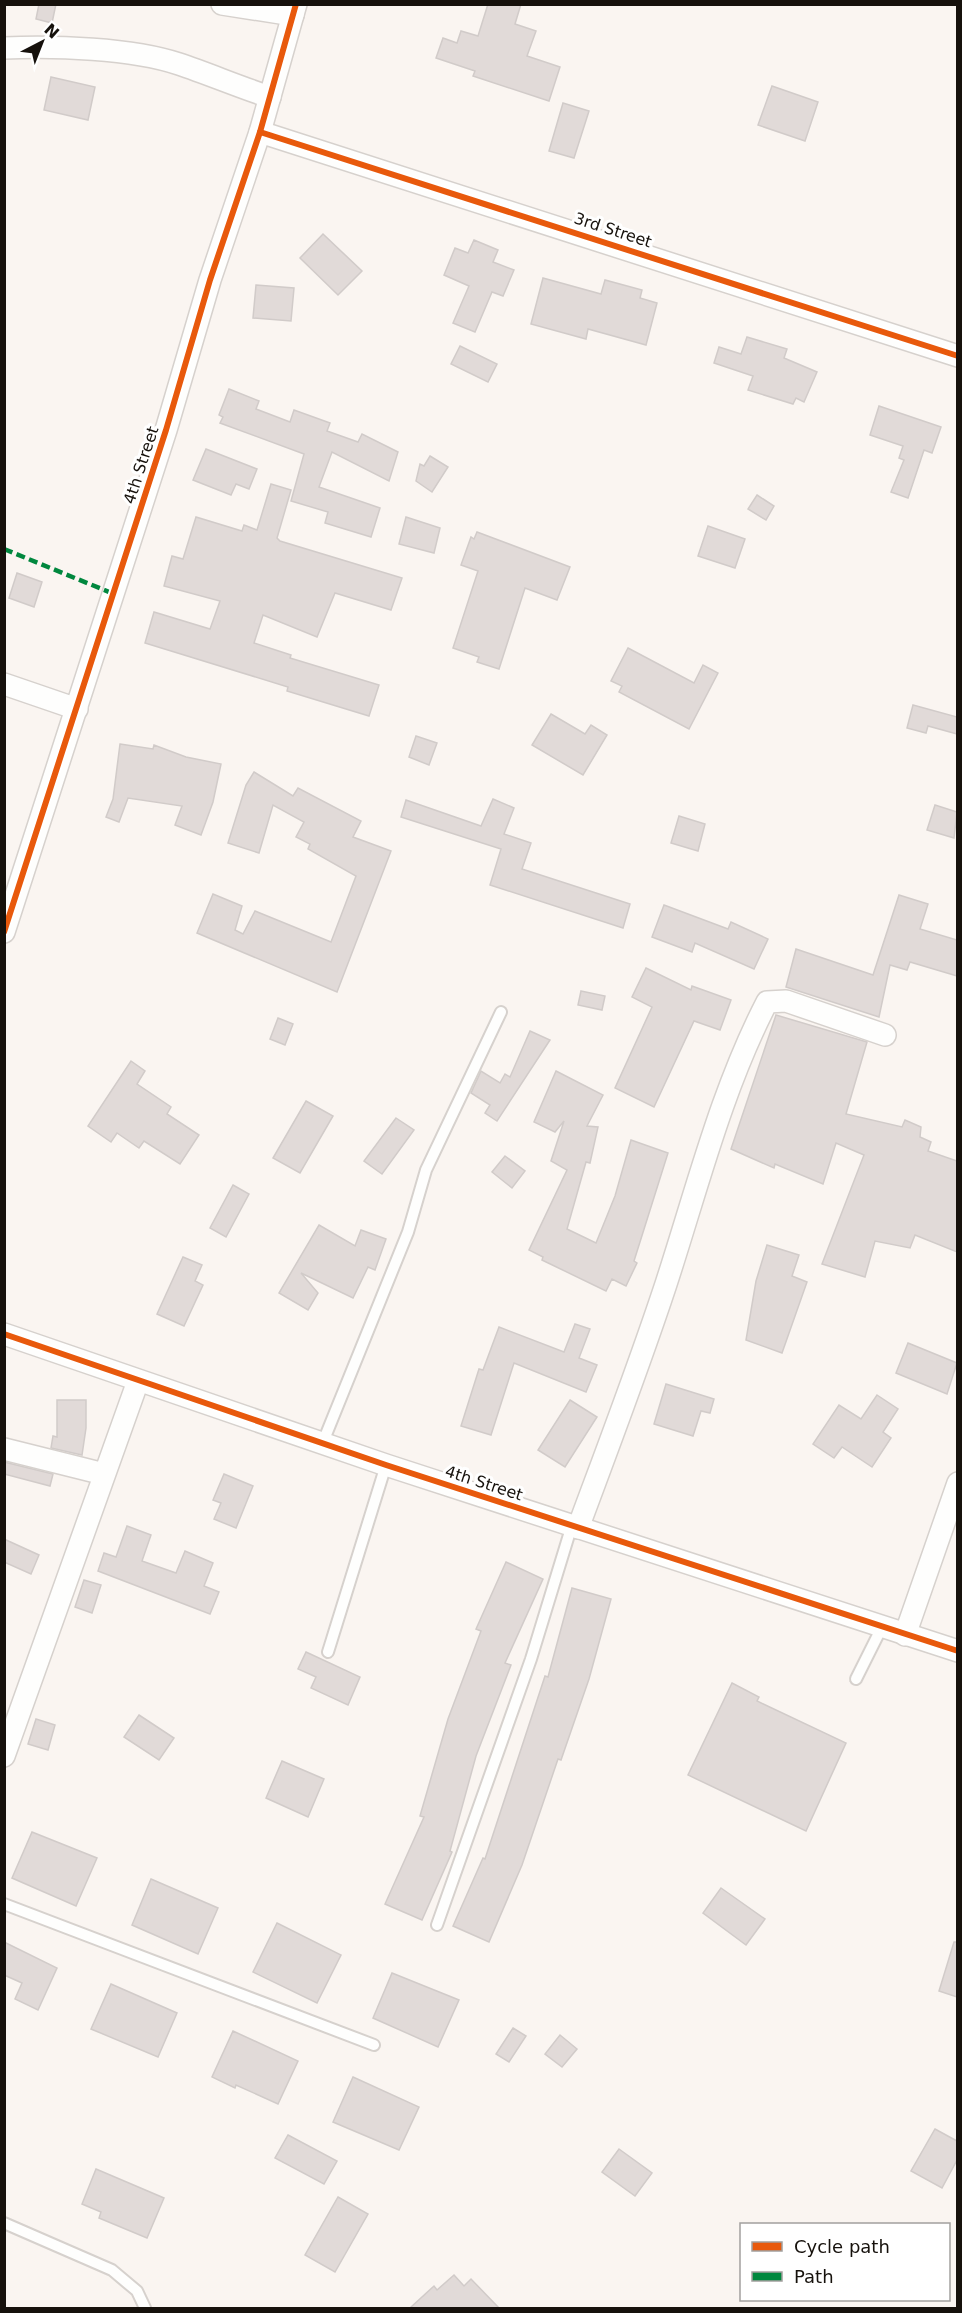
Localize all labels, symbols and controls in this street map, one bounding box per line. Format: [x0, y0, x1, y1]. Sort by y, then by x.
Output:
north arrow [12, 12, 72, 72]
text: N [40, 20, 63, 43]
street label: 3rd Street [572, 209, 654, 251]
street label: 4th Street [120, 424, 162, 506]
street label: 4th Street [443, 1462, 525, 1504]
legend [740, 2223, 950, 2301]
text: Cycle path [794, 2236, 890, 2257]
text: Path [794, 2266, 834, 2287]

